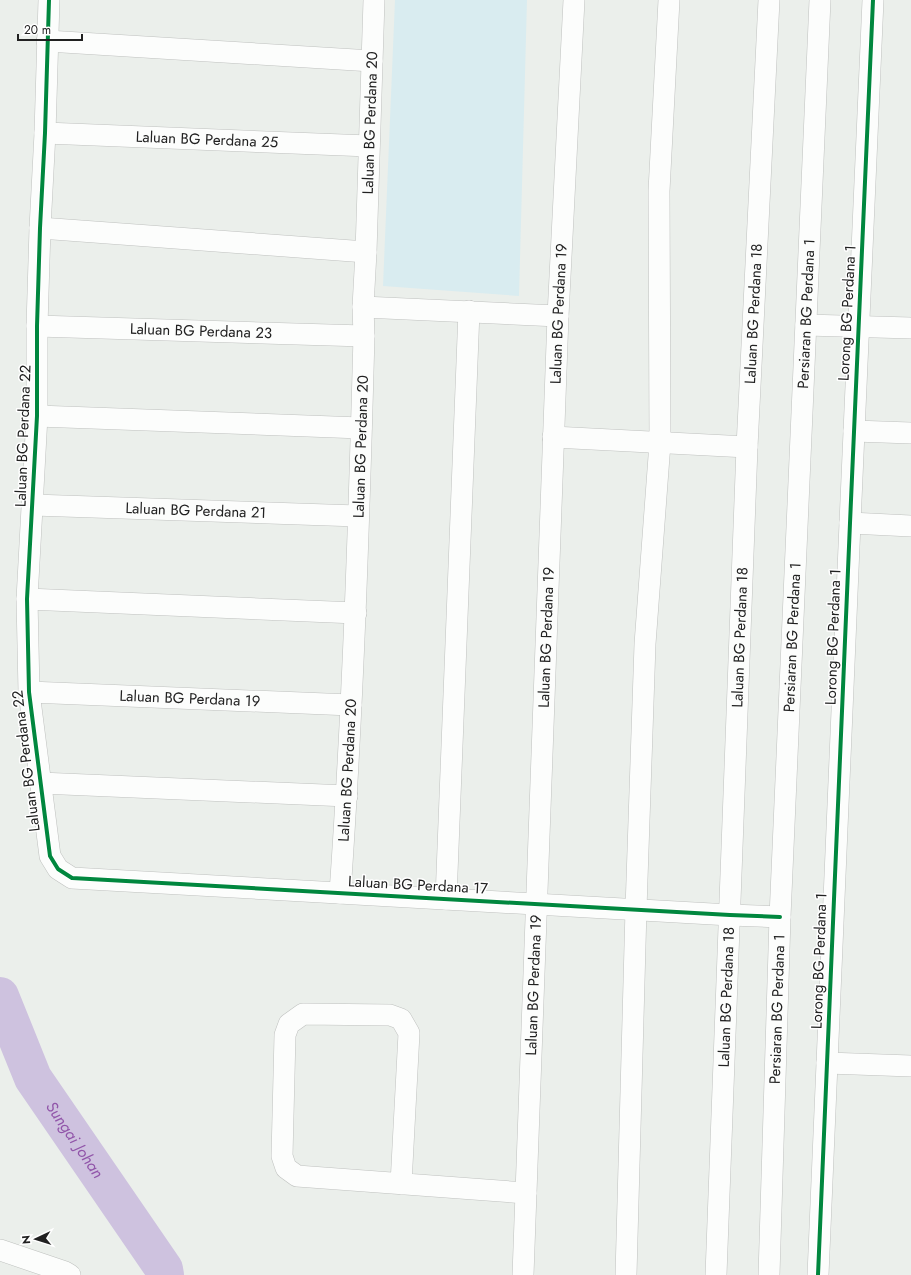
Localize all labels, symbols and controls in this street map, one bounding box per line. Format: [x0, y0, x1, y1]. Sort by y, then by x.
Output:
scale bar [18, 16, 82, 42]
text: 20 m [24, 21, 51, 39]
street label: Laluan BG Perdana 20 [357, 51, 383, 195]
street label: Laluan BG Perdana 25 [135, 126, 279, 153]
street label: Persiaran BG Perdana 1 [792, 238, 821, 389]
street label: Laluan BG Perdana 19 [545, 243, 573, 384]
street label: Laluan BG Perdana 18 [739, 243, 768, 384]
street label: Lorong BG Perdana 1 [832, 244, 862, 382]
street label: Laluan BG Perdana 23 [129, 318, 272, 344]
street label: Laluan BG Perdana 22 [10, 364, 36, 508]
street label: Laluan BG Perdana 20 [348, 375, 374, 518]
street label: Laluan BG Perdana 21 [125, 497, 267, 524]
street label: Persiaran BG Perdana 1 [778, 562, 806, 713]
street label: Laluan BG Perdana 19 [533, 567, 560, 708]
street label: Laluan BG Perdana 18 [726, 567, 753, 708]
street label: Lorong BG Perdana 1 [820, 569, 846, 705]
street label: Laluan BG Perdana 19 [119, 685, 261, 712]
street label: Laluan BG Perdana 22 [6, 689, 46, 833]
street label: Laluan BG Perdana 20 [332, 698, 362, 842]
street label: Laluan BG Perdana 17 [348, 870, 489, 900]
street label: Lorong BG Perdana 1 [806, 893, 832, 1029]
street label: Laluan BG Perdana 19 [520, 914, 547, 1056]
street label: Laluan BG Perdana 18 [713, 927, 740, 1068]
street label: Persiaran BG Perdana 1 [764, 934, 790, 1084]
water label: Sungai Johan [41, 1096, 110, 1183]
north arrow [16, 1219, 56, 1259]
text: N [18, 1235, 34, 1245]

